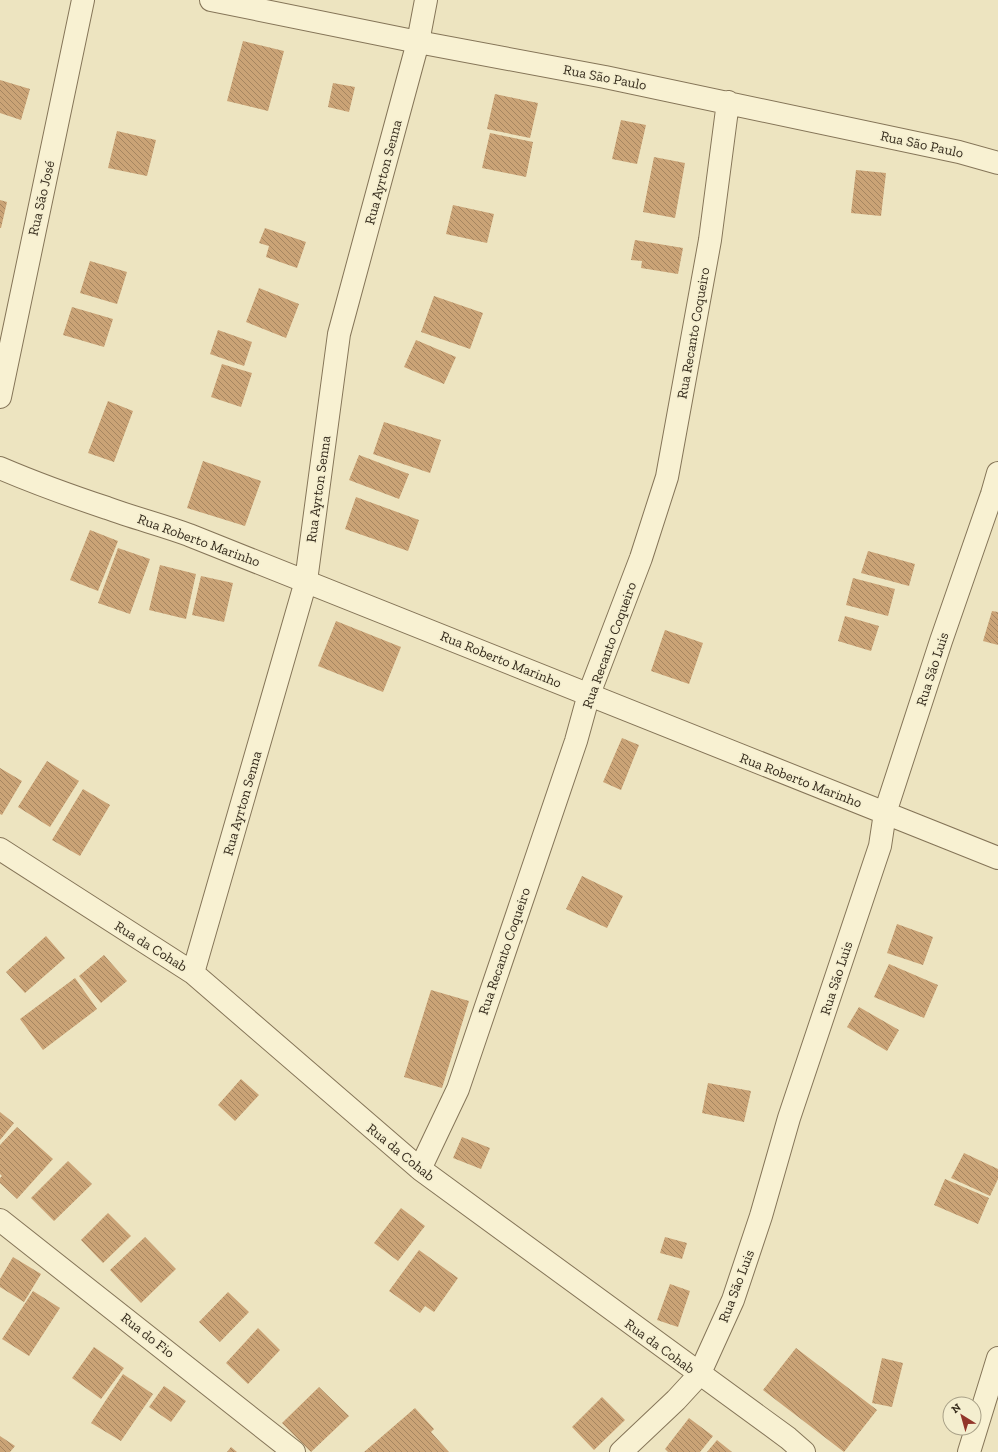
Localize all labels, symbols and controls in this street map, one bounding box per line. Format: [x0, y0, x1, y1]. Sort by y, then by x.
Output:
street label: Rua São Paulo [562, 61, 648, 94]
street label: Rua Ayrton Senna [361, 118, 406, 226]
street label: Rua São Paulo [879, 127, 965, 162]
street label: Rua São José [25, 158, 58, 237]
street label: Rua Recanto Coqueiro [674, 266, 713, 400]
street label: Rua Ayrton Senna [303, 434, 334, 544]
street label: Rua Roberto Marinho [135, 510, 263, 571]
street label: Rua Recanto Coqueiro [579, 580, 640, 711]
street label: Rua Roberto Marinho [438, 627, 564, 692]
street label: Rua São Luis [913, 630, 952, 708]
street label: Rua Ayrton Senna [219, 749, 266, 857]
street label: Rua Roberto Marinho [737, 749, 864, 812]
street label: Rua Recanto Coqueiro [475, 885, 534, 1017]
street label: Rua da Cohab [111, 917, 190, 975]
street label: Rua São Luis [817, 939, 856, 1017]
street label: Rua da Cohab [363, 1120, 438, 1185]
street label: Rua São Luis [715, 1247, 758, 1325]
street label: Rua do Fio [117, 1309, 178, 1362]
street label: Rua da Cohab [621, 1315, 698, 1377]
north arrow [942, 1396, 982, 1436]
text: N [949, 1400, 964, 1416]

